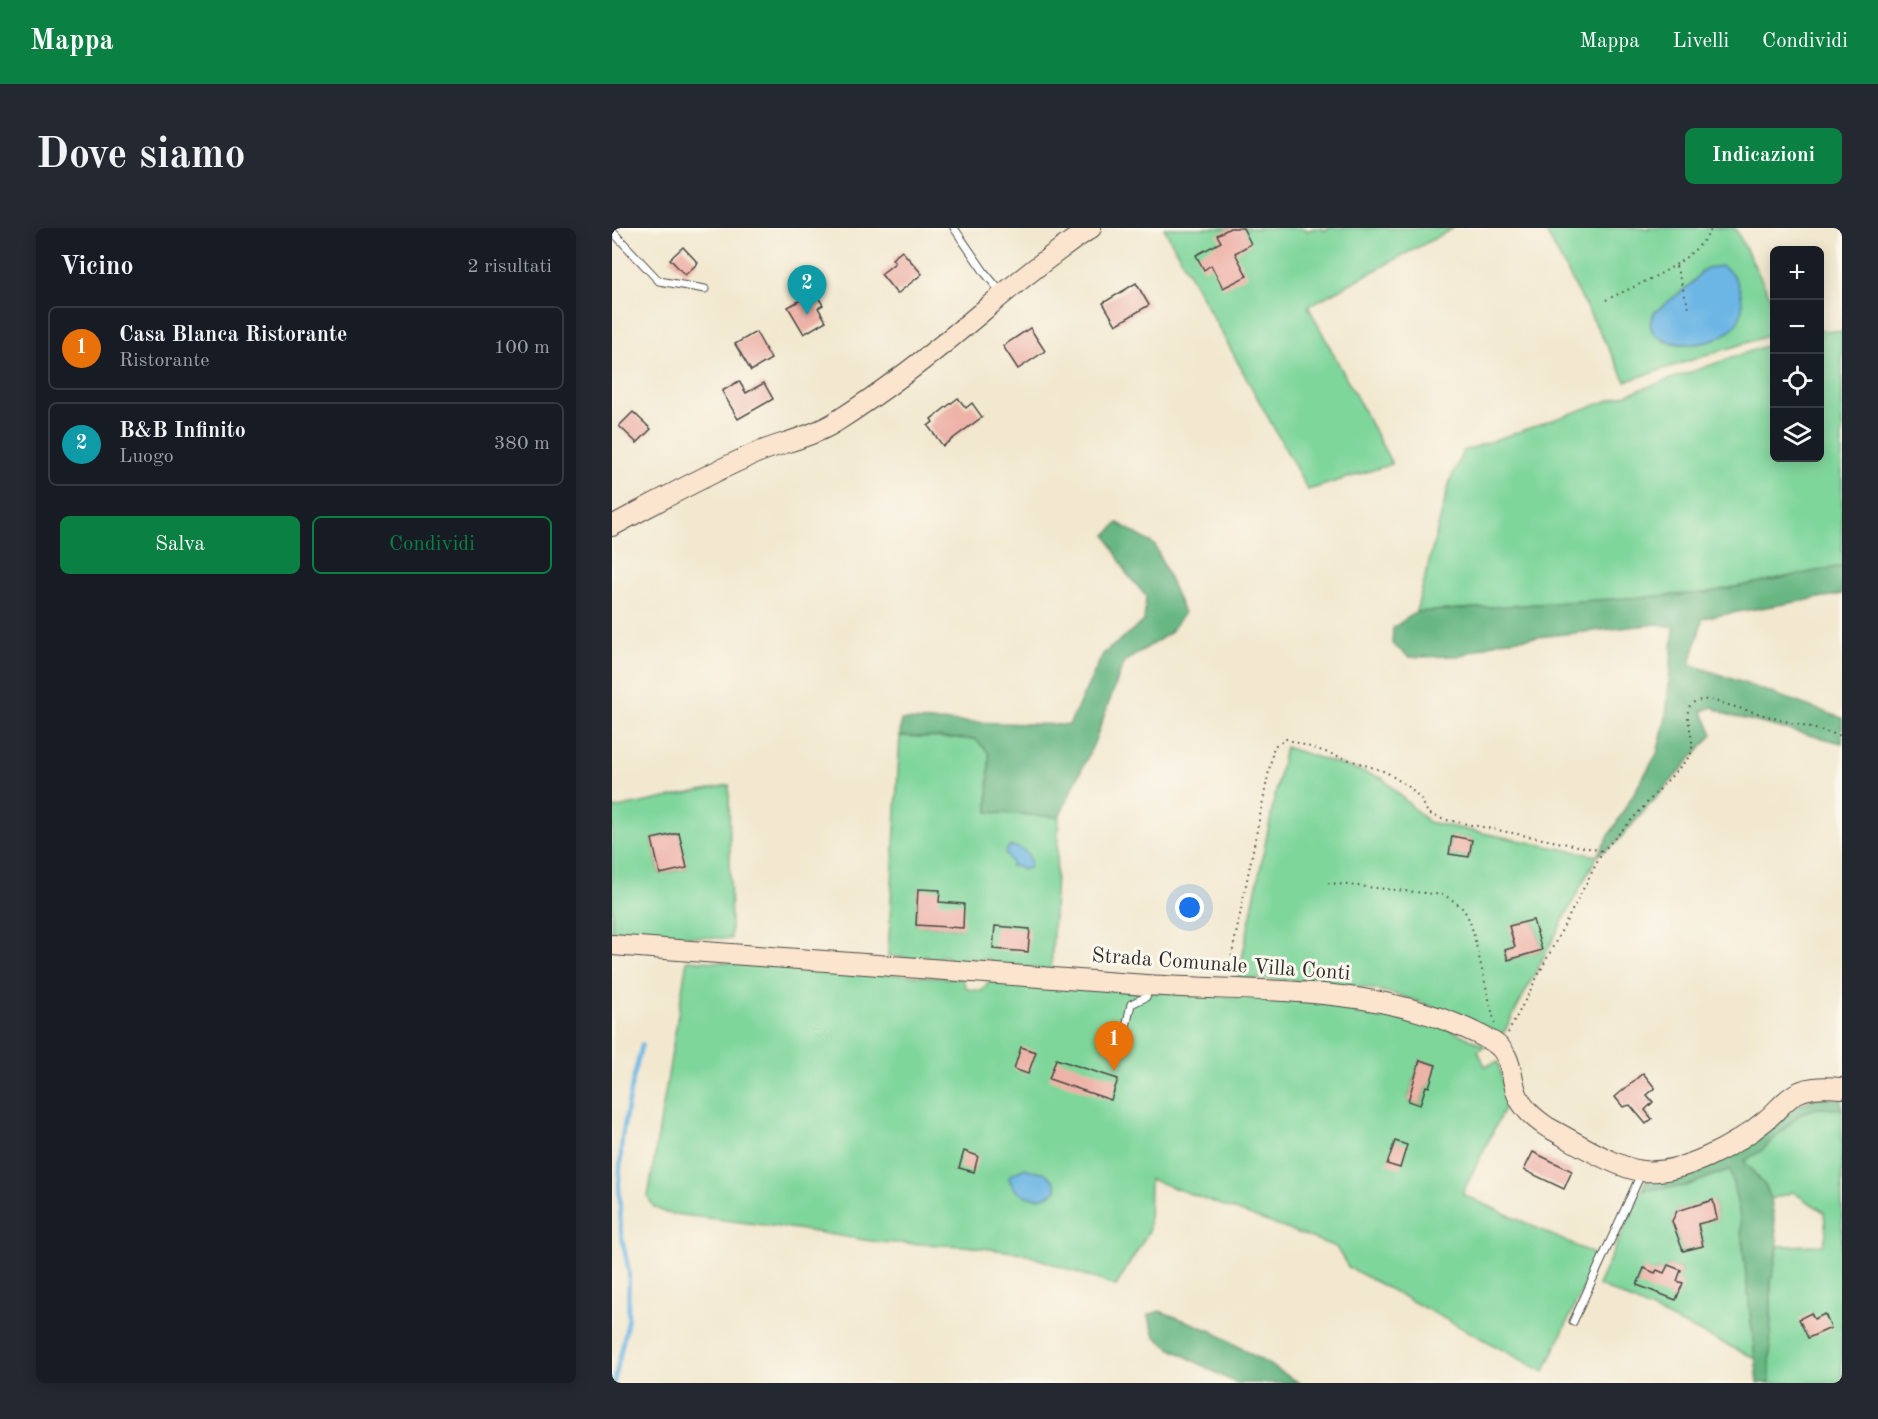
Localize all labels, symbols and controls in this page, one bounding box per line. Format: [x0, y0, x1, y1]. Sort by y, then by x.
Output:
text: Mappa [30, 28, 114, 56]
text: Mappa [1579, 31, 1640, 52]
text: Livelli [1673, 31, 1729, 52]
text: Condividi [1762, 31, 1848, 52]
button: Indicazioni [1685, 128, 1842, 184]
text: Dove siamo [36, 135, 246, 177]
map controls [1770, 246, 1824, 462]
button: + [1770, 246, 1824, 300]
text: Vicino [60, 254, 134, 280]
text: 2 risultati [467, 257, 552, 277]
pin: 2 [788, 266, 826, 315]
button: − [1770, 300, 1824, 354]
text: Casa Blanca Ristorante [119, 324, 347, 346]
text: 1 [76, 338, 87, 358]
text: 100 m [494, 338, 550, 358]
text: Ristorante [119, 351, 209, 371]
button: locate [1770, 354, 1824, 408]
button: layers [1770, 408, 1824, 462]
text: B&B Infinito [119, 420, 246, 442]
text: 2 [76, 434, 87, 454]
text: 380 m [494, 434, 550, 454]
text: Luogo [119, 447, 174, 467]
button: Salva [60, 516, 300, 574]
button: Condividi [312, 516, 552, 574]
your location [1175, 893, 1204, 922]
street label: Strada Comunale Villa Conti [1091, 945, 1351, 985]
pin: 1 [1094, 1022, 1134, 1071]

